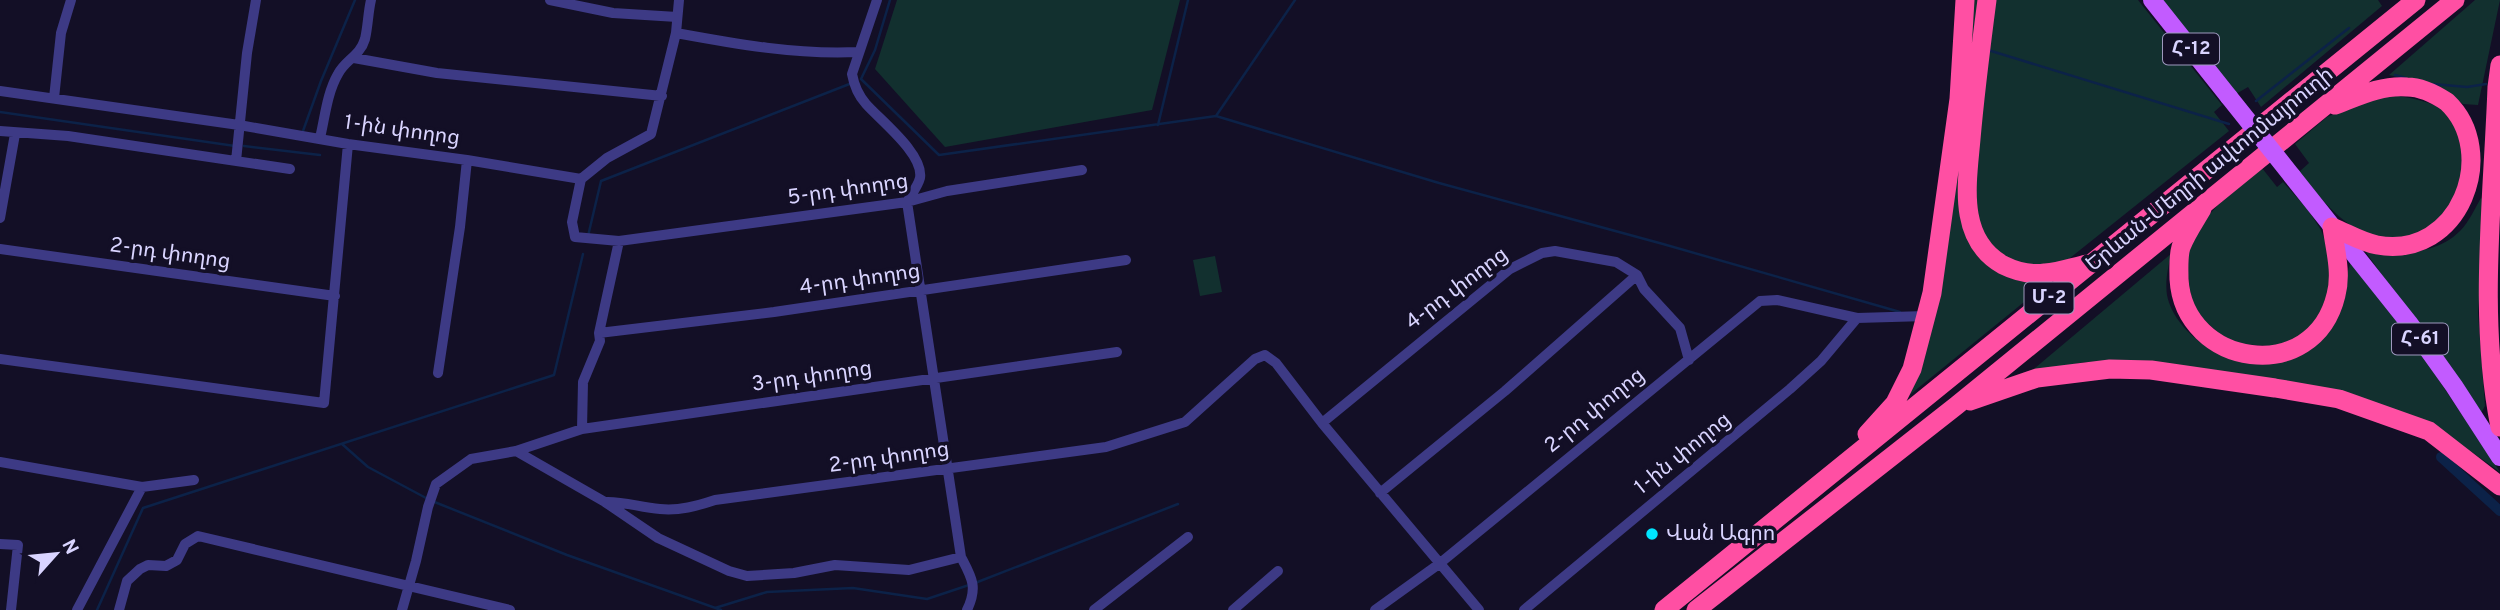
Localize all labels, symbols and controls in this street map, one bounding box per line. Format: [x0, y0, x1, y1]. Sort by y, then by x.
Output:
road number: Հ-12 [2163, 34, 2219, 64]
street label: Երևան-Մեղրի ավտոմայրուղի [2081, 62, 2339, 278]
street label: 1-ին փողոց [342, 110, 462, 152]
street label: 5-րդ փողոց [786, 168, 910, 212]
street label: 2-րդ փողոց [108, 232, 232, 276]
street label: 4-րդ փողոց [1400, 242, 1514, 336]
street label: 4-րդ փողոց [798, 258, 922, 302]
road number: Մ-2 [2024, 282, 2074, 314]
road number: Հ-61 [2392, 324, 2448, 354]
street label: 3-րդ փողոց [750, 355, 874, 399]
street label: 2-րդ փողոց [1539, 362, 1651, 460]
street label: 1-ին փողոց [1629, 407, 1737, 501]
street label: 2-րդ փողոց [827, 436, 951, 480]
north arrow [21, 519, 91, 589]
place label: Վան Ագրո [1666, 521, 1775, 548]
marker: Վան Ագրո [1644, 526, 1660, 542]
text: N [56, 536, 83, 559]

